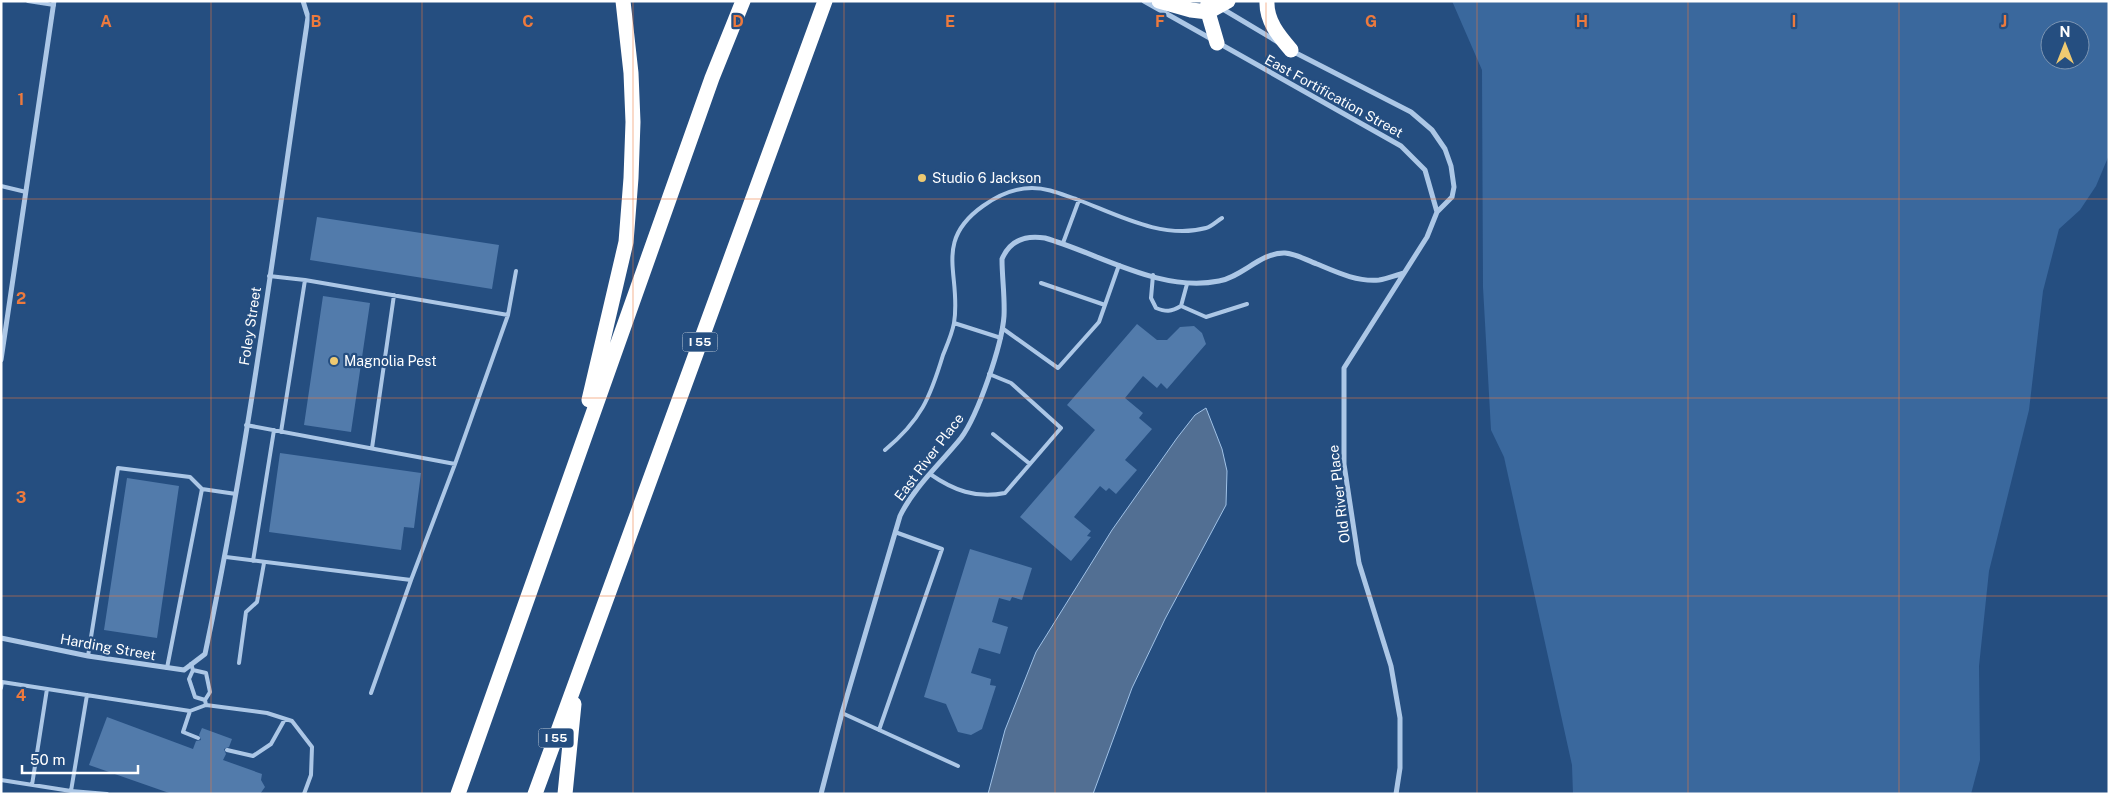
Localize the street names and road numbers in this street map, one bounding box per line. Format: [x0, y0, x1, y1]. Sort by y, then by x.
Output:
street label: East Fortification Street [1262, 51, 1406, 141]
street label: Foley Street [236, 285, 264, 367]
road number: I 55 [682, 332, 718, 352]
street label: East River Place [891, 410, 967, 504]
street label: Old River Place [1325, 444, 1353, 544]
street label: Harding Street [59, 631, 157, 663]
road number: I 55 [538, 728, 574, 748]

